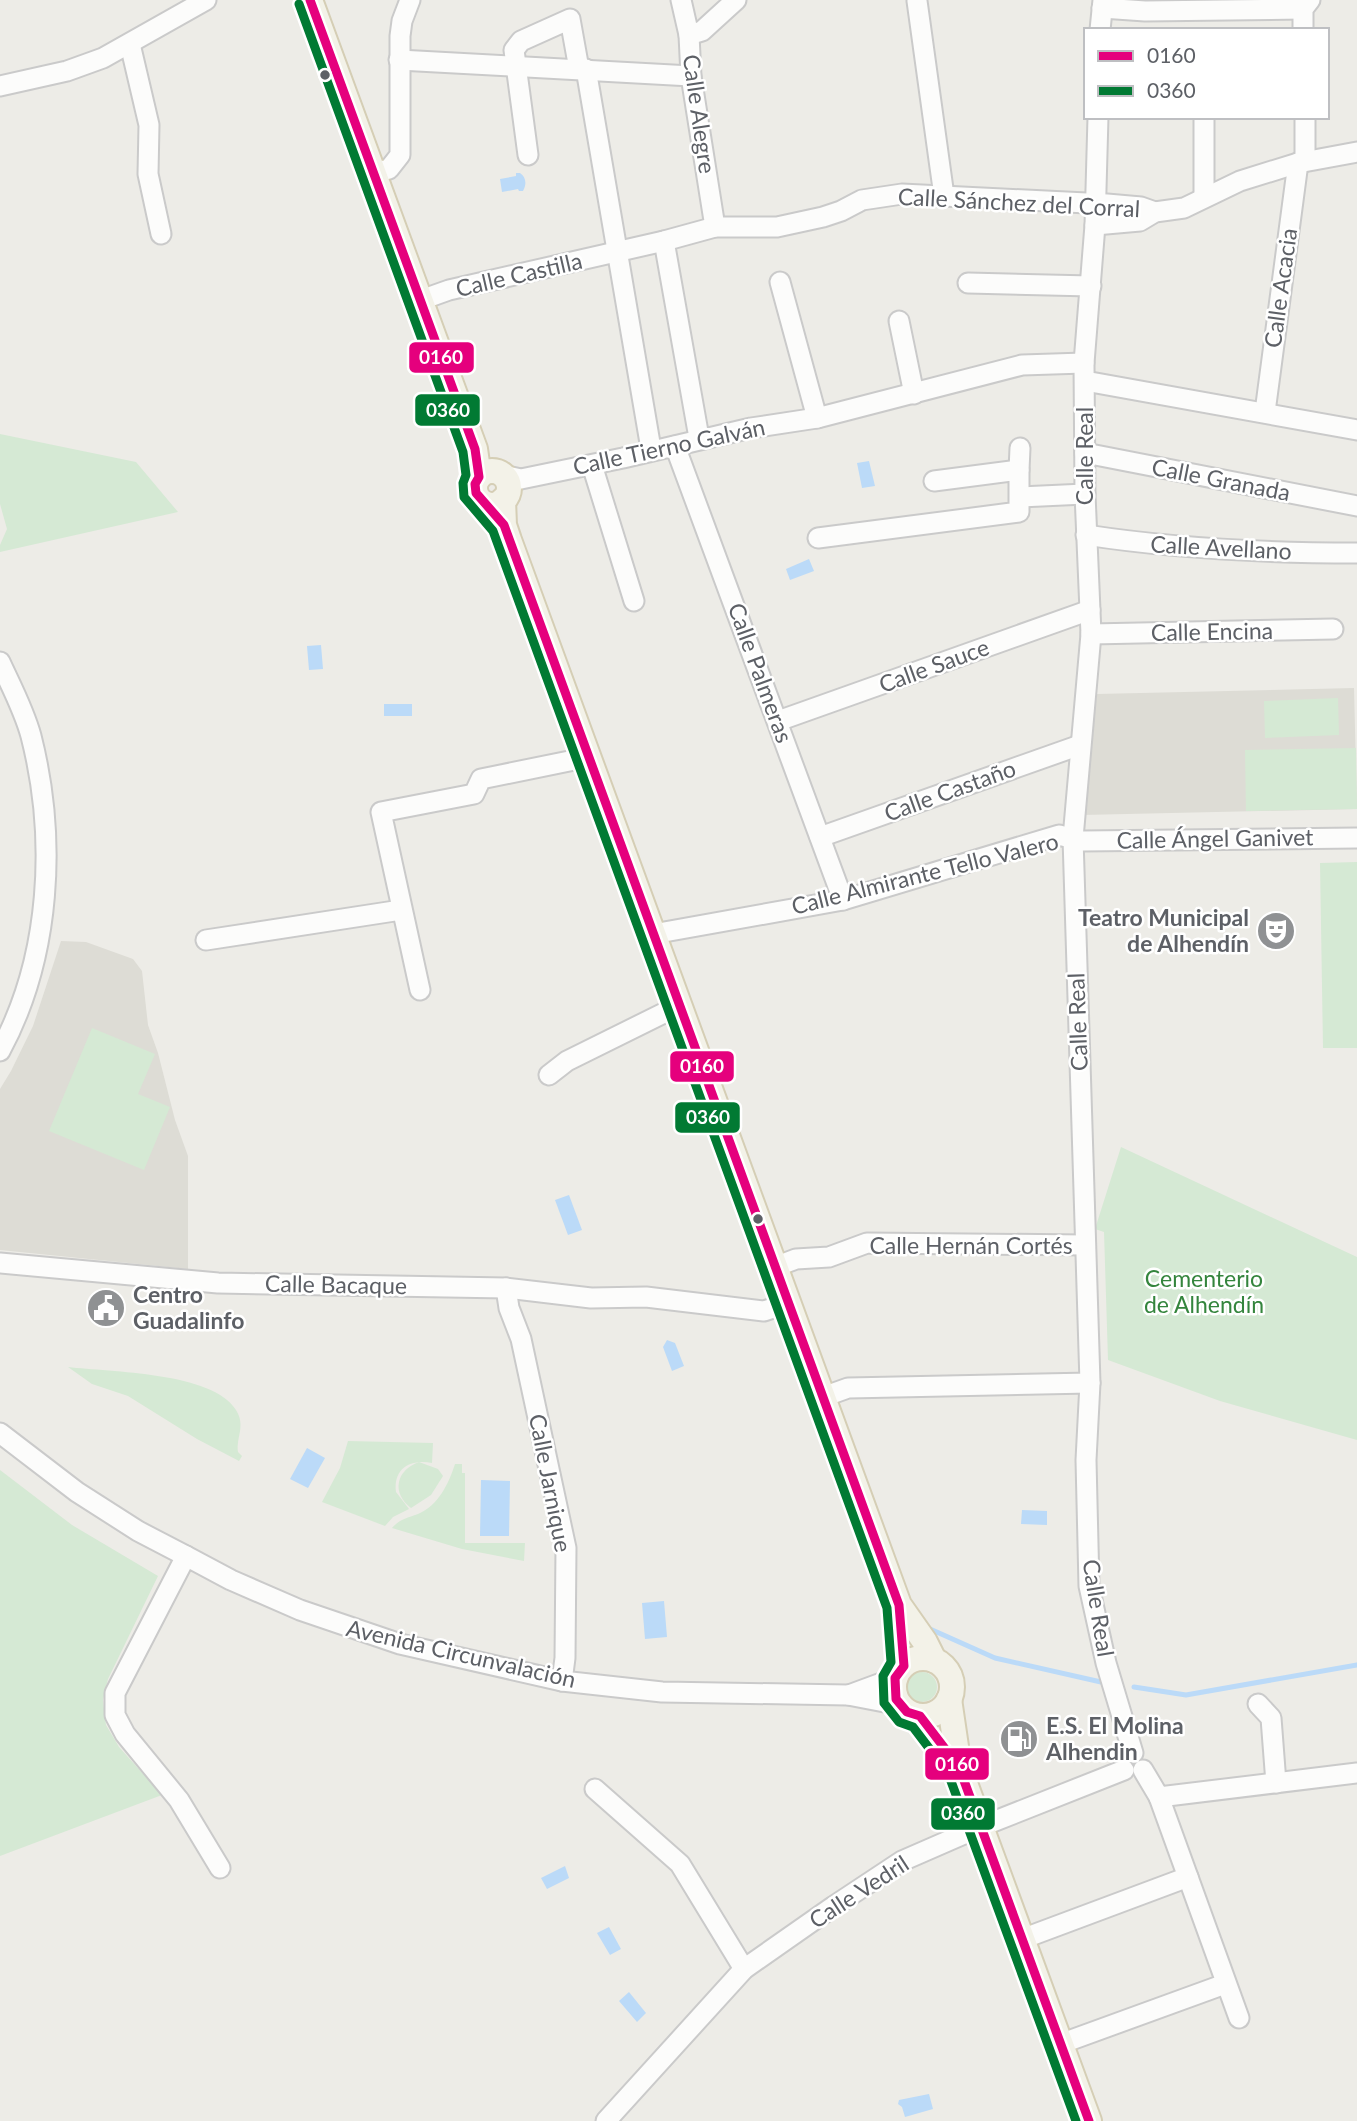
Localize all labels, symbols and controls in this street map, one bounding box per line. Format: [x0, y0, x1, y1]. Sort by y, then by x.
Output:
legend [1084, 28, 1329, 119]
text: 0160 [1147, 42, 1196, 67]
street label: Calle Alegre [678, 52, 722, 175]
unlabelled marker [318, 68, 332, 82]
text: 0360 [1147, 77, 1196, 102]
street label: Calle Sánchez del Corral [897, 182, 1141, 222]
street label: Calle Acacia [1258, 226, 1302, 349]
street label: Calle Castilla [453, 246, 585, 302]
line badge: 0160 [408, 341, 475, 374]
text: 0160 [419, 345, 463, 368]
line badge: 0360 [414, 393, 481, 427]
text: 0360 [426, 398, 470, 421]
street label: Calle Real [1070, 407, 1098, 505]
street label: Calle Tierno Galván [570, 412, 767, 480]
street label: Calle Granada [1150, 452, 1293, 506]
street label: Calle Avellano [1150, 529, 1292, 565]
street label: Calle Palmeras [723, 599, 799, 746]
street label: Calle Encina [1151, 616, 1273, 646]
street label: Calle Sauce [875, 632, 993, 698]
street label: Calle Castaño [880, 753, 1019, 827]
street label: Calle Ángel Ganivet [1116, 822, 1314, 854]
street label: Calle Almirante Tello Valero [789, 826, 1061, 920]
place label: Teatro Municipal de Alhendín [1078, 903, 1249, 957]
theatre icon: Teatro Municipal de Alhendín [1255, 910, 1297, 952]
street label: Calle Real [1061, 972, 1093, 1072]
line badge: 0160 [669, 1050, 735, 1083]
text: 0160 [680, 1054, 724, 1077]
line badge: 0360 [674, 1101, 741, 1134]
text: 0360 [686, 1105, 730, 1128]
unlabelled marker [751, 1212, 765, 1226]
street label: Calle Hernán Cortés [869, 1231, 1073, 1259]
park label: Cementerio de Alhendín [1144, 1264, 1264, 1318]
street label: Calle Bacaque [265, 1269, 407, 1299]
place label: Centro Guadalinfo [133, 1280, 244, 1334]
public building icon: Centro Guadalinfo [85, 1287, 127, 1329]
street label: Calle Jarnique [524, 1411, 578, 1554]
street label: Calle Real [1077, 1557, 1121, 1659]
street label: Avenida Circunvalación [344, 1613, 579, 1693]
place label: E.S. El Molina Alhendin [1045, 1711, 1184, 1765]
fuel station icon: E.S. El Molina Alhendin [998, 1718, 1040, 1760]
line badge: 0160 [924, 1747, 990, 1781]
text: 0160 [935, 1752, 979, 1775]
line badge: 0360 [930, 1797, 996, 1831]
text: 0360 [941, 1801, 985, 1824]
street label: Calle Vedril [803, 1849, 913, 1934]

